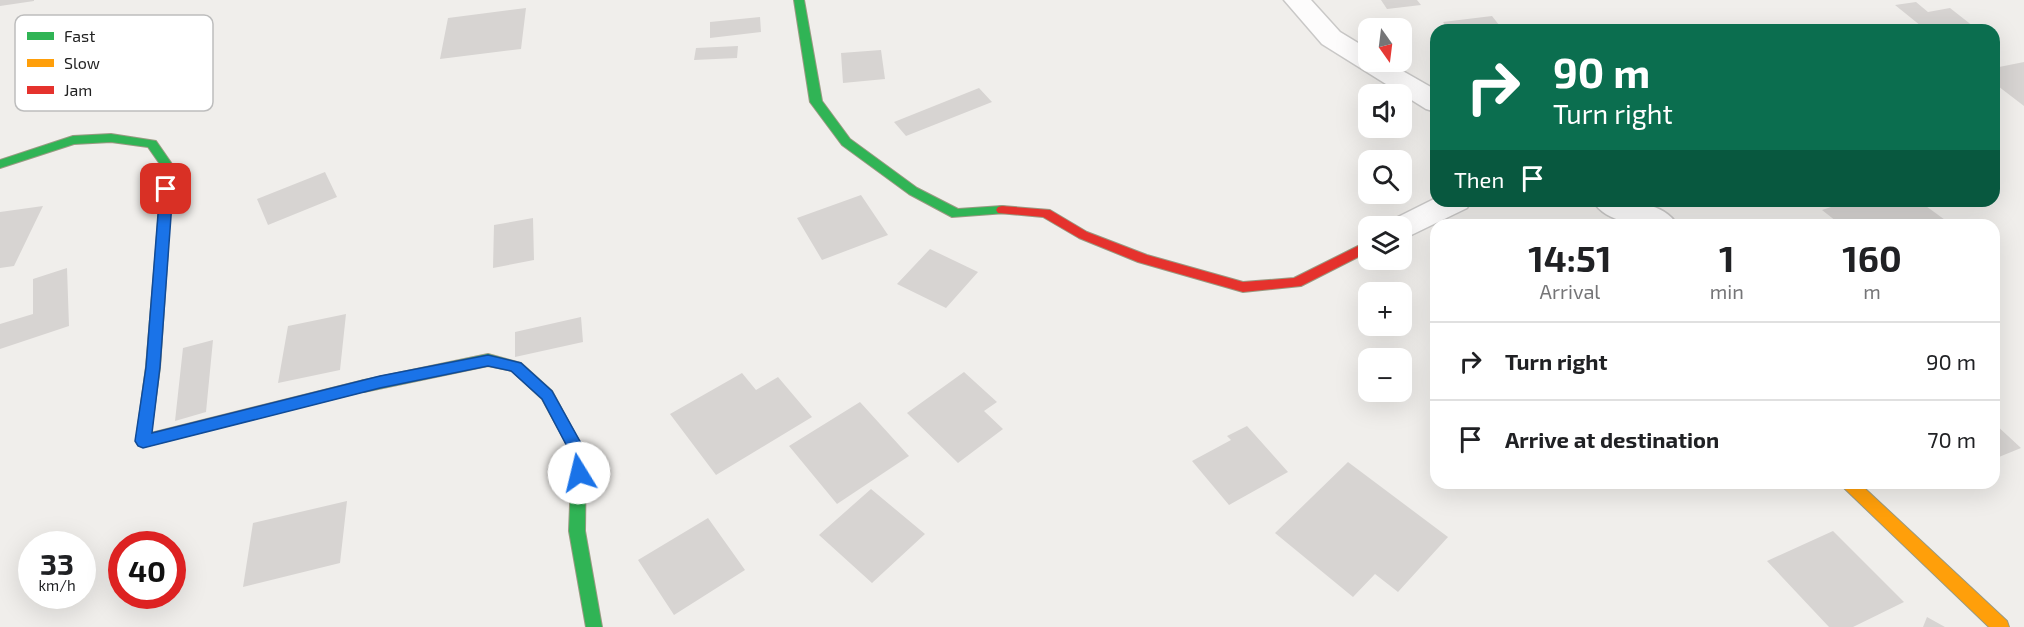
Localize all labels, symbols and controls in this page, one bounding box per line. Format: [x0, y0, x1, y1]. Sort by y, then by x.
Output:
legend [15, 15, 213, 111]
north arrow [1358, 18, 1412, 72]
map controls [1358, 18, 1412, 402]
text: Fast [64, 26, 95, 45]
text: 90 m [1553, 46, 1650, 96]
icon: right [1454, 48, 1532, 126]
text: Slow [64, 53, 100, 72]
text: Jam [64, 80, 92, 99]
button: sound [1358, 84, 1412, 138]
text: Turn right [1553, 97, 1673, 129]
button: search [1358, 150, 1412, 204]
icon: arrive [1516, 162, 1549, 195]
pin [140, 163, 191, 214]
text: Then [1454, 166, 1504, 192]
icon: arrive [149, 172, 182, 205]
button: layers [1358, 216, 1412, 270]
text: 14:51 [1528, 236, 1611, 279]
text: 1 [1719, 236, 1735, 279]
text: 160 [1842, 236, 1902, 279]
text: Arrival [1539, 279, 1600, 303]
text: min [1710, 279, 1744, 303]
text: m [1863, 279, 1881, 303]
button: + [1358, 282, 1412, 336]
icon: right [1454, 345, 1487, 378]
button: − [1358, 348, 1412, 402]
text: Turn right [1505, 348, 1607, 374]
text: 90 m [1926, 348, 1976, 374]
icon: arrive [1454, 423, 1487, 456]
text: Arrive at destination [1505, 426, 1719, 452]
text: 70 m [1927, 426, 1976, 452]
position arrow [547, 441, 611, 505]
speed limit sign: 40 [108, 531, 186, 609]
text: 33 [40, 545, 74, 581]
text: km/h [38, 576, 76, 594]

